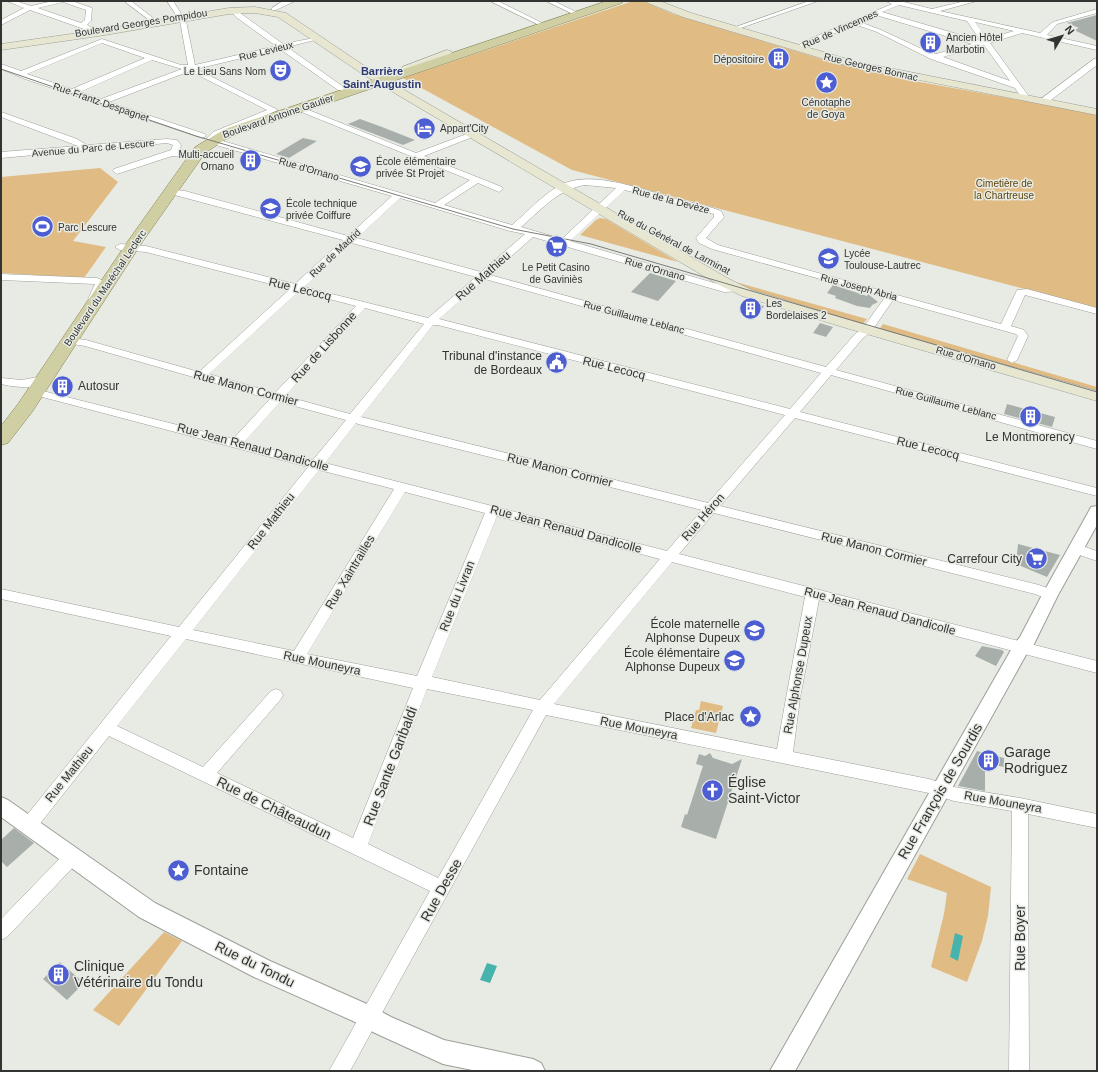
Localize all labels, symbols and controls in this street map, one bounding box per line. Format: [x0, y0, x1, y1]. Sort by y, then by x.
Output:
street label: Boulevard Georges Pompidou [74, 7, 208, 39]
street label: Rue de Vincennes [801, 7, 879, 51]
north arrow [1042, 16, 1082, 56]
text: N [1063, 23, 1077, 37]
building icon: Ancien Hôtel Marbotin [917, 30, 943, 56]
place label: Ancien Hôtel Marbotin [946, 32, 1003, 55]
street label: Rue Levieux [238, 39, 294, 63]
building icon: Dépositoire [766, 46, 792, 72]
street label: Rue Georges Bonnac [823, 51, 919, 83]
place label: Dépositoire [713, 54, 764, 65]
theatre icon: Le Lieu Sans Nom [268, 58, 294, 84]
district label: Barrière Saint-Augustin [343, 65, 421, 90]
place label: Le Lieu Sans Nom [184, 66, 266, 77]
place icon: Cénotaphe de Goya [813, 69, 839, 95]
street label: Rue Frantz Despagnet [52, 80, 151, 124]
street label: Boulevard Antoine Gautier [221, 92, 336, 140]
place label: Cénotaphe de Goya [802, 97, 851, 120]
hotel icon: Appart'City [412, 115, 438, 141]
place label: Appart'City [440, 123, 489, 134]
street label: Avenue du Parc de Lescure [31, 137, 155, 159]
building icon: Multi-accueil Ornano [237, 147, 263, 173]
place label: Multi-accueil Ornano [178, 149, 234, 172]
school or university icon: École élémentaire privée St Projet [347, 154, 373, 180]
street label: Rue d'Ornano [278, 155, 341, 183]
place label: École élémentaire privée St Projet [376, 155, 456, 179]
park label: Cimetière de la Chartreuse [974, 178, 1034, 201]
street label: Rue de la Devèze [631, 184, 711, 216]
school or university icon: École technique privée Coiffure [257, 196, 283, 222]
place label: École technique privée Coiffure [286, 197, 358, 221]
street label: Rue du Général de Larminat [616, 208, 732, 277]
sports icon: Parc Lescure [30, 214, 56, 240]
place label: Parc Lescure [58, 222, 117, 233]
street label: Rue de Madrid [307, 227, 363, 279]
street label: Boulevard du Maréchal Leclerc [62, 228, 148, 348]
supermarket icon: Le Petit Casino de Gaviniès [543, 234, 569, 260]
school or university icon: Lycée Toulouse-Lautrec [816, 246, 842, 272]
street label: Rue Mathieu [453, 248, 513, 304]
place label: Lycée Toulouse-Lautrec [844, 248, 921, 271]
street label: Rue d'Ornano [624, 255, 687, 283]
place label: Le Petit Casino de Gaviniès [522, 262, 590, 285]
street label: Rue Joseph Abria [819, 271, 899, 303]
street label: Rue Lecocq [267, 274, 333, 304]
building icon: Les Bordelaises 2 [738, 296, 764, 322]
street label: Rue Guillaume Leblanc [582, 298, 686, 336]
place label: Les Bordelaises 2 [766, 298, 827, 321]
street label: Rue de Lisbonne [288, 308, 360, 385]
street label: Rue d'Ornano [935, 344, 998, 372]
place label: Tribunal d'instance de Bordeaux [442, 349, 542, 377]
public building icon: Tribunal d'instance de Bordeaux [544, 350, 570, 376]
street label: Rue Lecocq [581, 353, 647, 383]
street label: Rue Manon Cormier [192, 367, 300, 409]
building icon: Autosur [50, 373, 76, 399]
place label: Autosur [78, 379, 119, 393]
street label: Rue Guillaume Leblanc [894, 384, 998, 422]
building icon: Le Montmorency [1017, 403, 1043, 429]
street label: Rue Jean Renaud Dandicolle [176, 420, 331, 474]
place label: Le Montmorency [985, 430, 1075, 444]
street label: Rue Lecocq [895, 433, 961, 463]
street label: Rue Manon Cormier [506, 450, 614, 490]
street label: Rue Mathieu [245, 490, 297, 552]
street label: Rue Héron [679, 491, 727, 543]
street label: Rue Jean Renaud Dandicolle [489, 502, 644, 556]
street label: Rue Manon Cormier [820, 529, 928, 569]
street label: Rue Xaintrailles [322, 532, 378, 612]
supermarket icon: Carrefour City [1024, 546, 1050, 572]
place label: Carrefour City [947, 552, 1022, 566]
street label: Rue du Livran [437, 559, 477, 633]
street label: Rue Jean Renaud Dandicolle [803, 584, 958, 638]
street label: Rue Alphonse Dupeux [781, 615, 815, 735]
place label: École maternelle Alphonse Dupeux [645, 616, 740, 645]
school or university icon: École maternelle Alphonse Dupeux [742, 618, 768, 644]
place label: École élémentaire Alphonse Dupeux [624, 645, 720, 674]
school or university icon: École élémentaire Alphonse Dupeux [722, 647, 748, 673]
street label: Rue Mouneyra [282, 648, 362, 678]
street label: Rue Sante Garibaldi [360, 704, 420, 828]
place icon: Place d'Arlac [737, 704, 763, 730]
place label: Place d'Arlac [664, 710, 734, 724]
street label: Rue Mouneyra [599, 714, 679, 742]
street label: Rue François de Sourdis [895, 720, 985, 862]
street label: Rue Mathieu [42, 743, 96, 805]
place label: Garage Rodriguez [1004, 744, 1068, 776]
building icon: Garage Rodriguez [975, 747, 1001, 773]
street label: Rue de Châteaudun [214, 773, 334, 843]
place label: Église Saint-Victor [728, 774, 800, 806]
church icon: Église Saint-Victor [700, 777, 726, 803]
street label: Rue Mouneyra [963, 788, 1043, 816]
street label: Rue Desse [417, 856, 465, 924]
place icon: Fontaine [165, 857, 191, 883]
place label: Fontaine [194, 862, 249, 878]
street label: Rue Boyer [1012, 905, 1028, 971]
street label: Rue du Tondu [212, 938, 298, 990]
place label: Clinique Vétérinaire du Tondu [74, 958, 203, 990]
building icon: Clinique Vétérinaire du Tondu [46, 961, 72, 987]

